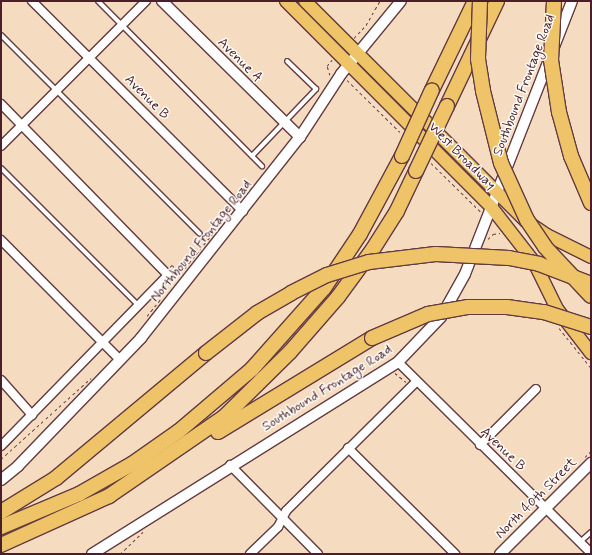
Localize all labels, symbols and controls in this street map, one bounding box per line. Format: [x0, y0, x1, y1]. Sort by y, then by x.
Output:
street label: Southbound Frontage Road [489, 12, 559, 158]
street label: Avenue A [214, 34, 266, 86]
street label: Avenue B [121, 71, 173, 123]
street label: West Broadway [425, 119, 499, 193]
street label: Northbound Frontage Road [146, 176, 256, 306]
street label: Southbound Frontage Road [259, 341, 395, 435]
street label: Avenue B [477, 423, 529, 475]
street label: North 40th Street [492, 454, 580, 542]

